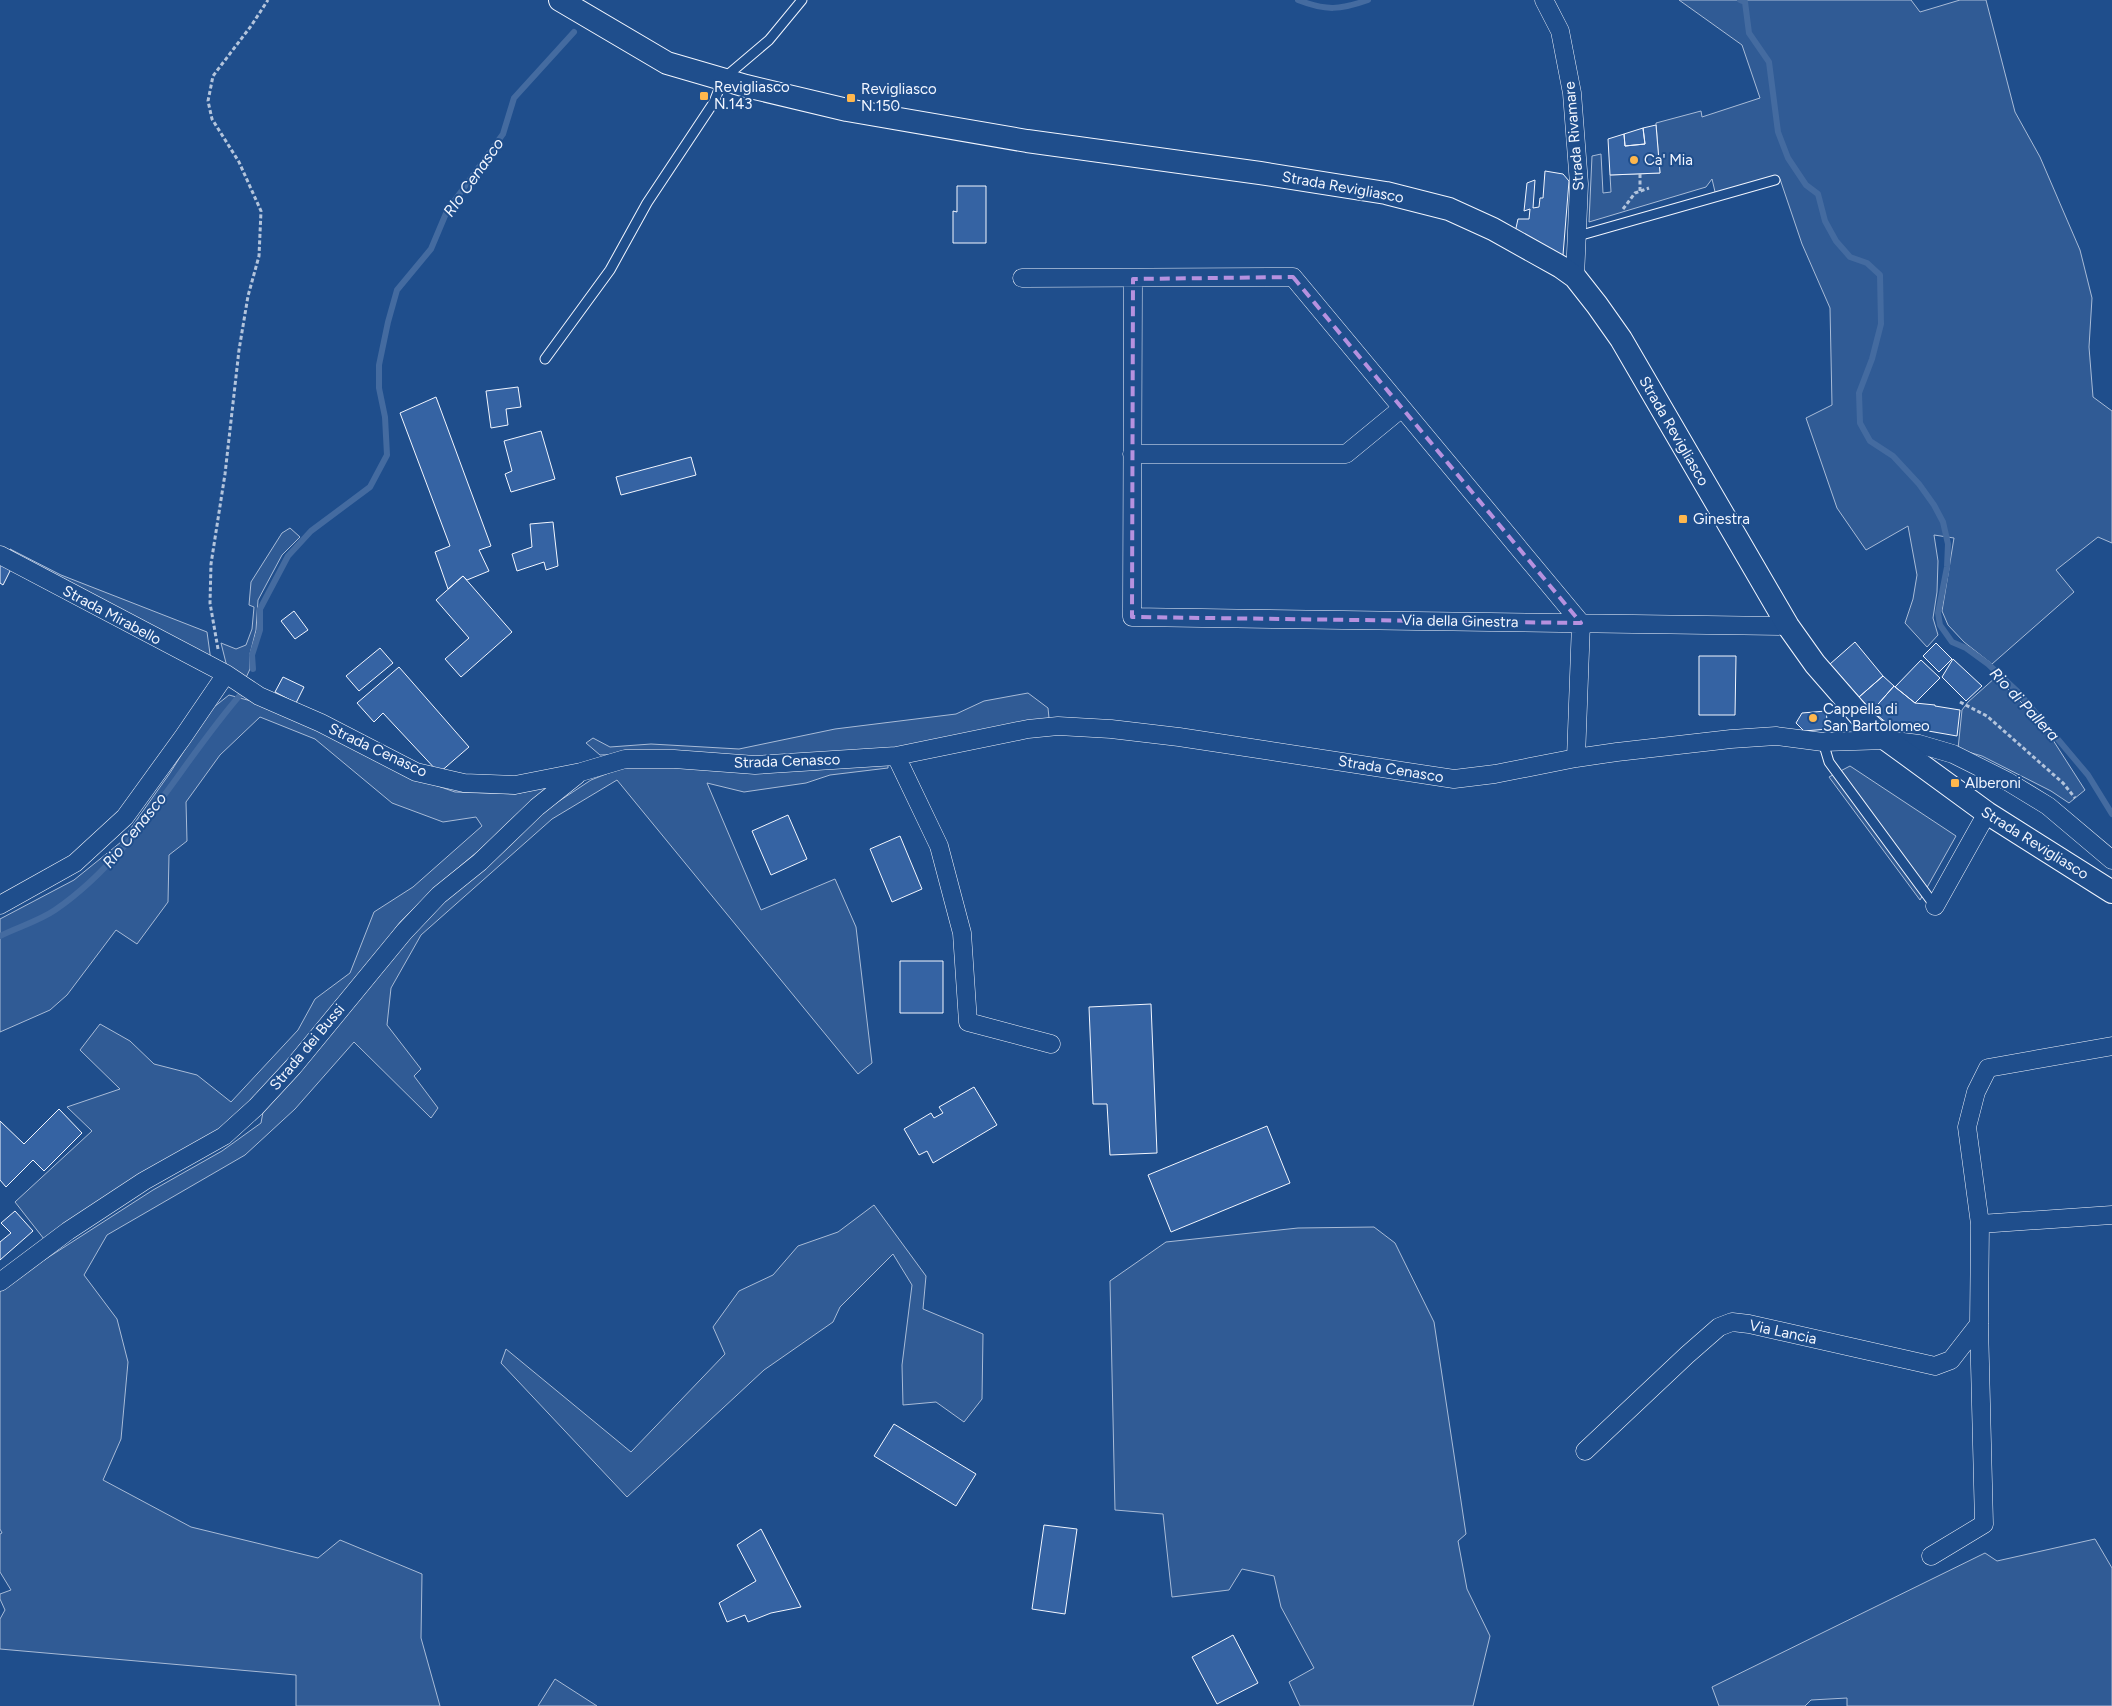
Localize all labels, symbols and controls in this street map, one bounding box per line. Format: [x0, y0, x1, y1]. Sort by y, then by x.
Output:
place label: Revigliasco N.143 [714, 78, 790, 113]
place label: Revigliasco N.150 [861, 80, 937, 115]
street label: Strada Rivamare [1560, 81, 1588, 191]
marker: Revigliasco N.143 [698, 90, 710, 102]
marker: Revigliasco N.150 [845, 92, 857, 104]
water label: RIo Cenasco [439, 134, 507, 220]
place label: Ca' Mia [1644, 151, 1693, 169]
marker: Ca' Mia [1628, 154, 1640, 166]
street label: Strada Revigliasco [1281, 167, 1406, 207]
street label: Strada Revigliasco [1635, 373, 1713, 489]
place label: Ginestra [1693, 510, 1750, 528]
marker: Ginestra [1677, 513, 1689, 525]
street label: Strada Mirabello [60, 581, 165, 649]
street label: Via della Ginestra [1401, 611, 1519, 631]
water label: Rio di Pallera [1986, 664, 2063, 745]
place label: Cappella di San Bartolomeo [1823, 700, 1930, 735]
marker: Cappella di San Bartolomeo [1807, 712, 1819, 724]
street label: Strada Cenasco [326, 719, 430, 781]
street label: Strada Cenasco [733, 750, 841, 772]
street label: Strada Cenasco [1337, 752, 1445, 786]
place label: Alberoni [1965, 774, 2021, 792]
marker: Alberoni [1949, 777, 1961, 789]
water label: Rio Cenasco [98, 789, 170, 872]
street label: Strada Revigliasco [1978, 803, 2092, 883]
street label: Strada dei Bussi [266, 1000, 348, 1094]
street label: Via Lancia [1748, 1316, 1818, 1348]

